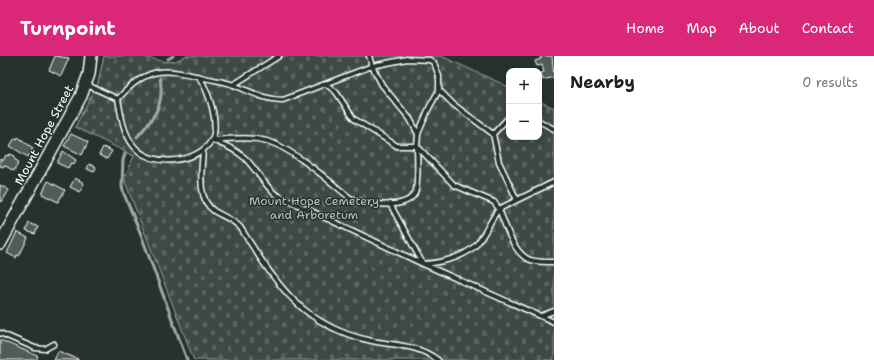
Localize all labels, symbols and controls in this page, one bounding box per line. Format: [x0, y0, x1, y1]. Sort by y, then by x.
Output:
text: Turnpoint [20, 16, 116, 41]
text: Home [626, 19, 665, 37]
text: Map [687, 19, 717, 37]
text: About [739, 19, 780, 37]
text: Contact [802, 19, 854, 37]
map controls [506, 68, 542, 140]
button: + [506, 68, 542, 104]
text: Nearby [570, 71, 635, 93]
text: 0 results [802, 74, 858, 91]
street label: Mount Hope Street [11, 82, 77, 188]
button: − [506, 104, 542, 140]
park label: Mount Hope Cemetery and Arboretum [249, 193, 379, 223]

